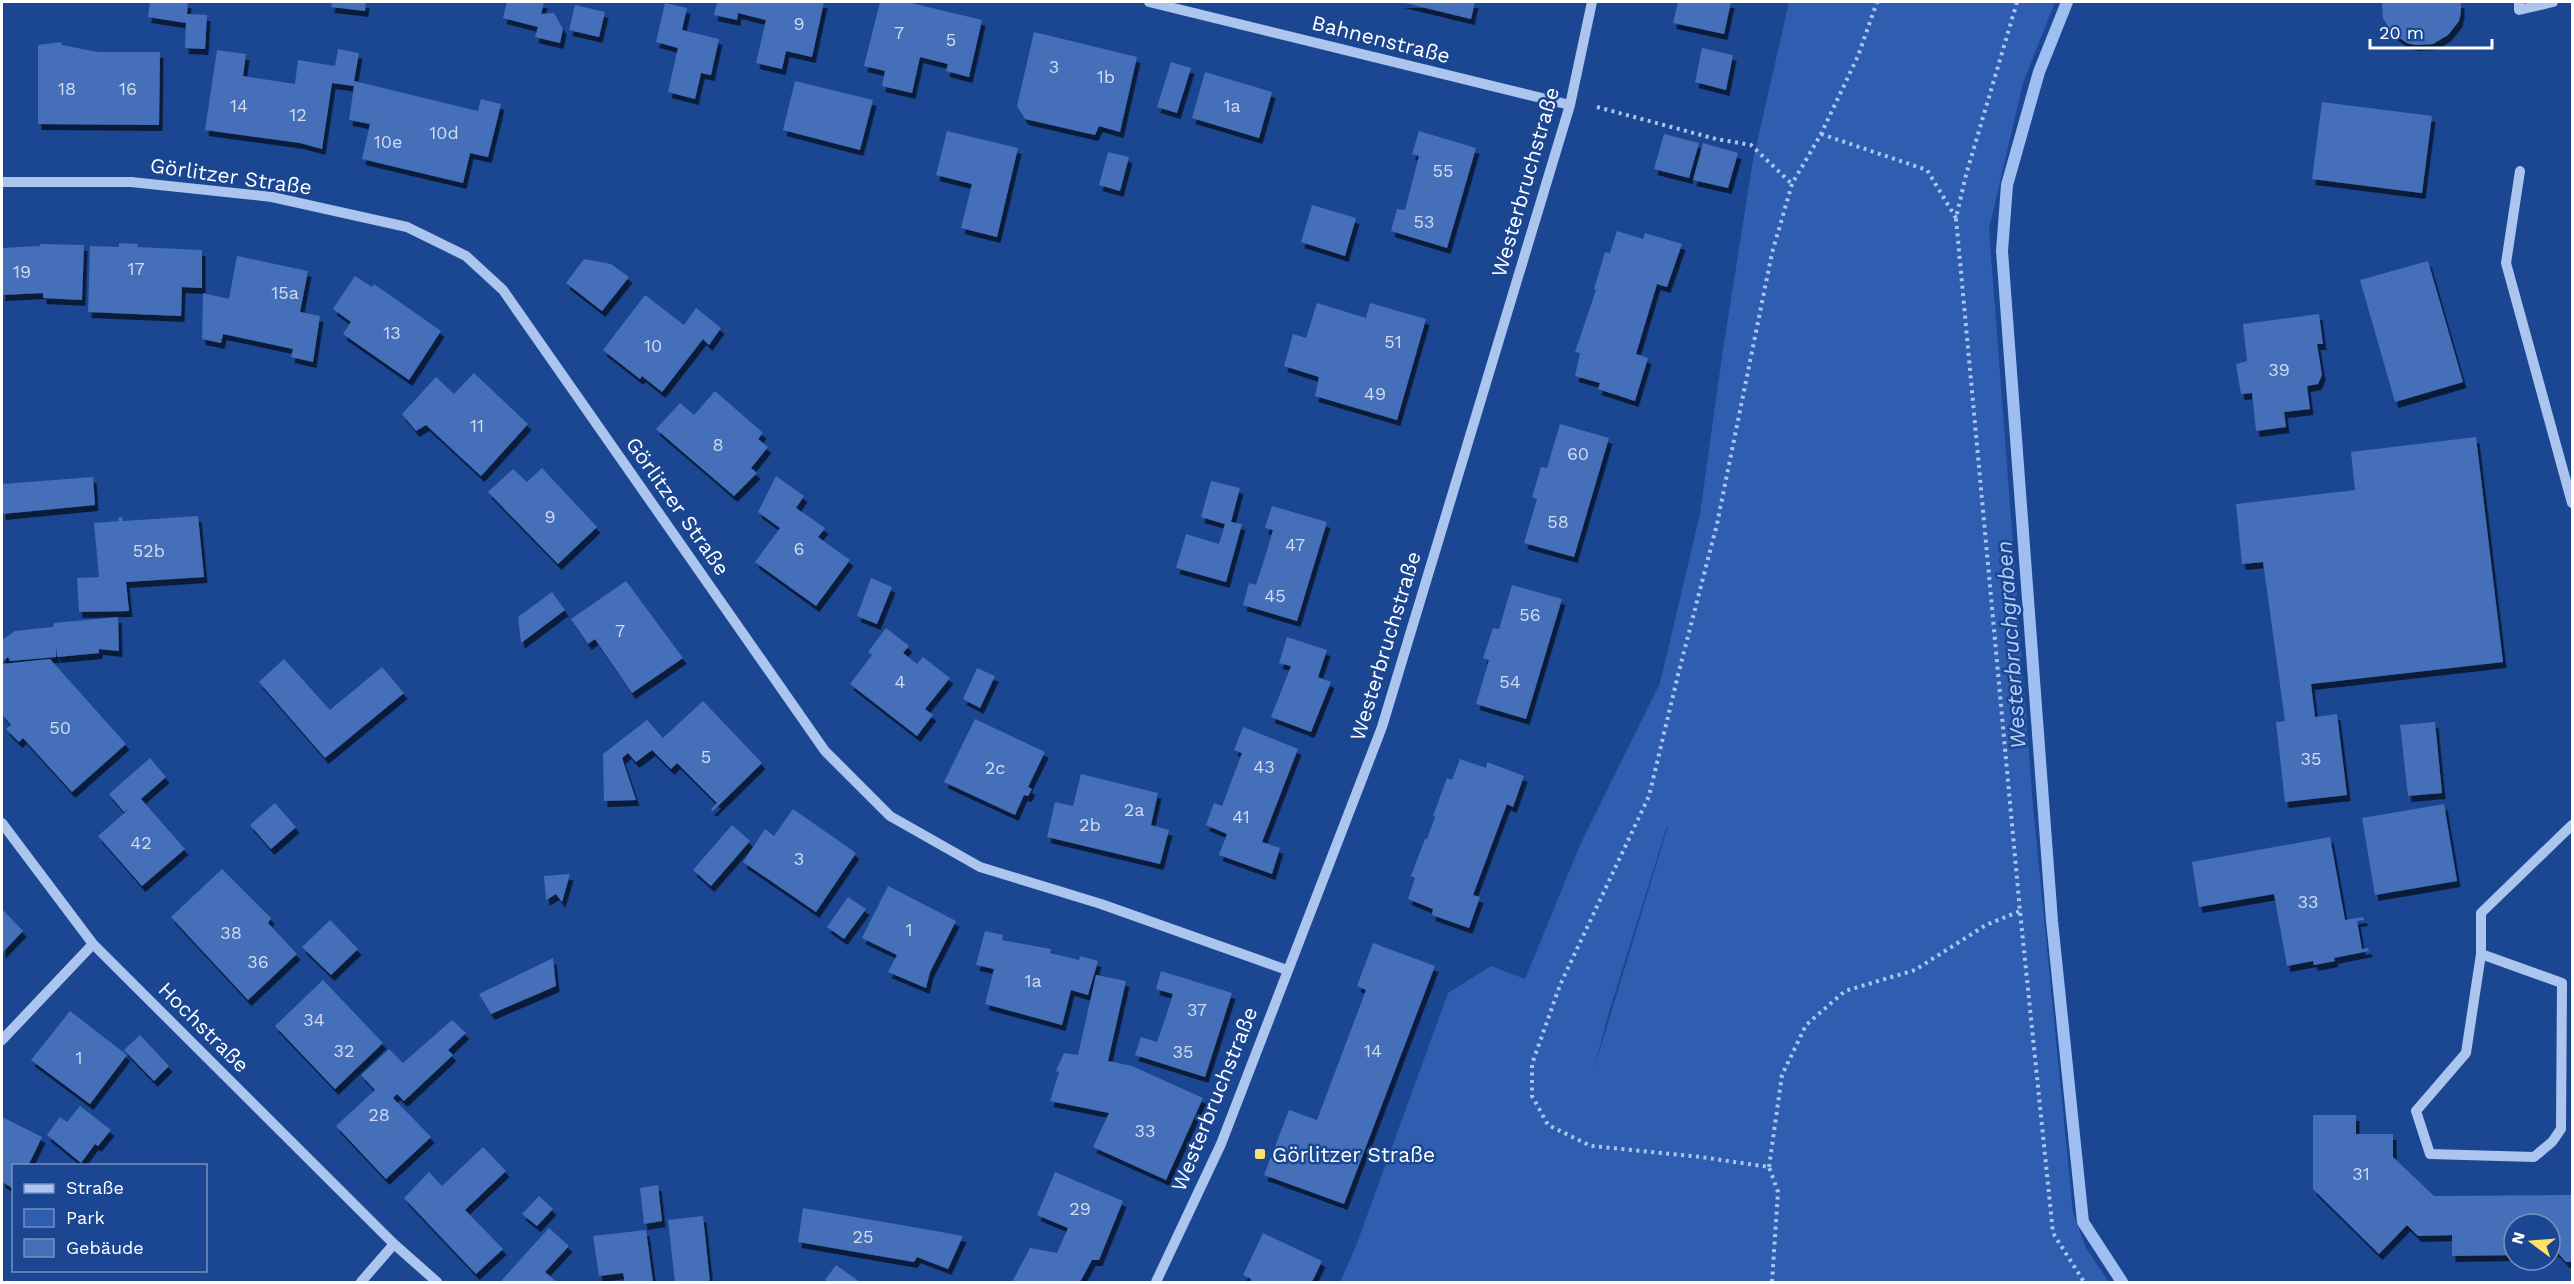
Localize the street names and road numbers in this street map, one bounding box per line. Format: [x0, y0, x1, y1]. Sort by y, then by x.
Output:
street label: Bahnenstraße [1309, 10, 1453, 68]
street label: Westerbruchstraße [1486, 84, 1564, 280]
street label: Görlitzer Straße [149, 152, 313, 200]
street label: Görlitzer Straße [621, 432, 735, 580]
street label: Westerbruchstraße [1344, 548, 1426, 744]
street label: Hochstraße [154, 977, 254, 1077]
street label: Westerbruchstraße [1166, 1003, 1262, 1195]

